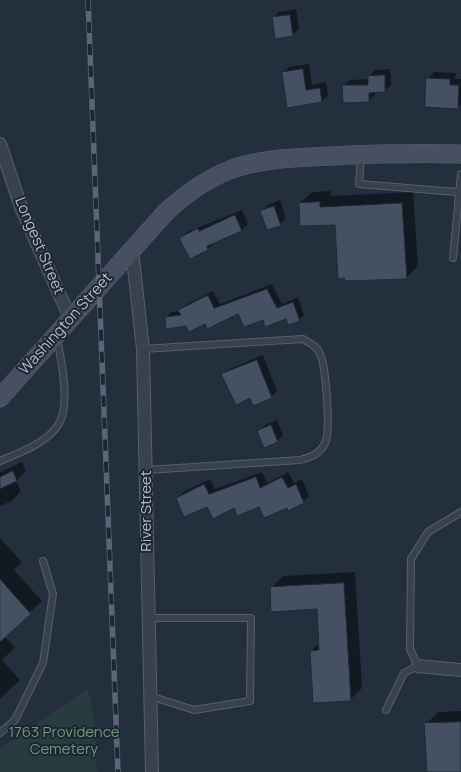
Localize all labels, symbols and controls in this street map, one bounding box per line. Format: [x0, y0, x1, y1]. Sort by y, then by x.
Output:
street label: Longest Street [10, 195, 68, 297]
street label: Washington Street [16, 270, 116, 378]
street label: River Street [138, 470, 156, 552]
park label: 1763 Providence Cemetery [8, 724, 120, 759]

